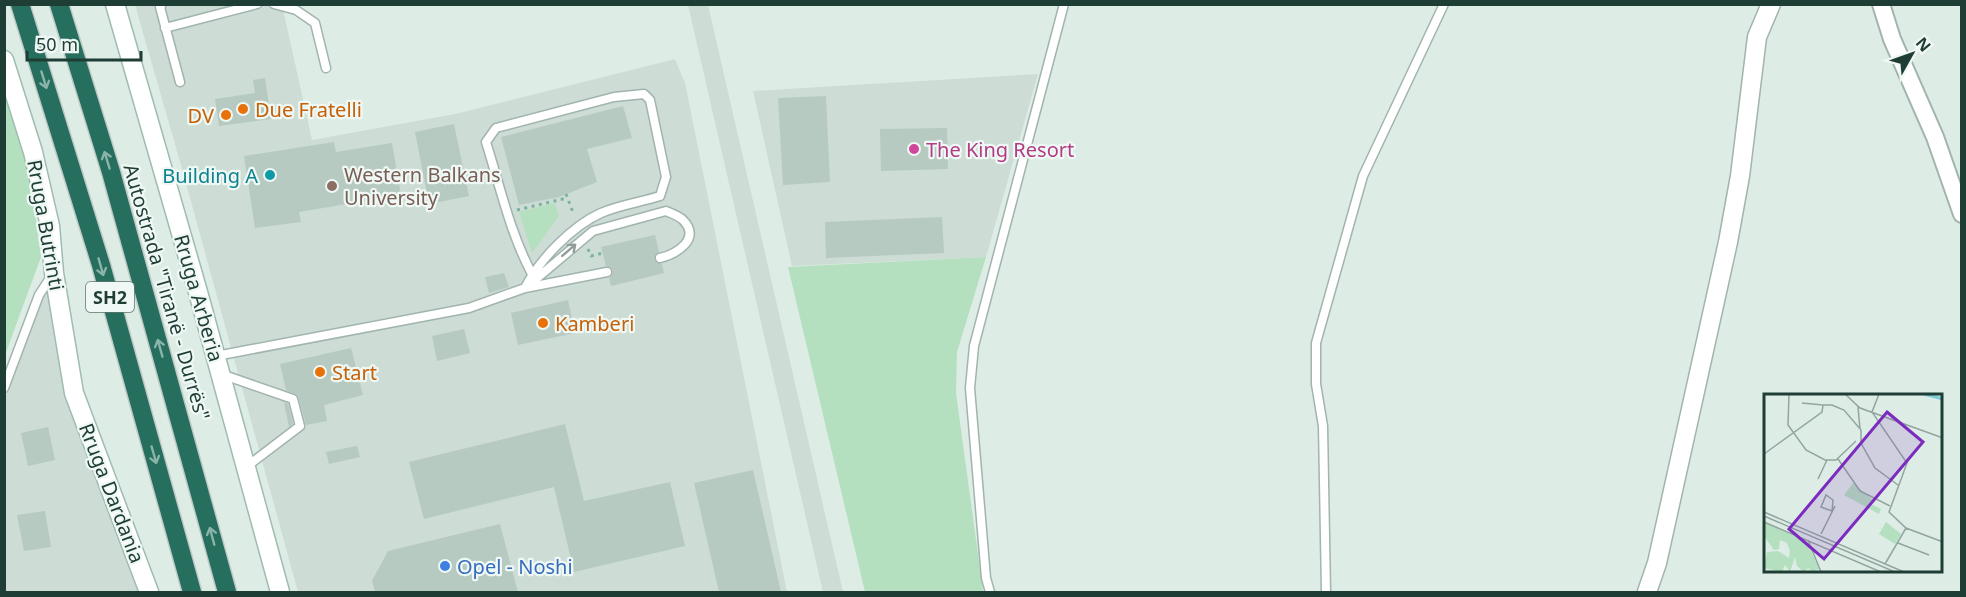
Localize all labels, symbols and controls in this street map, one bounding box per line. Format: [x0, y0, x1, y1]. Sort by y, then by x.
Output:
scale bar [27, 24, 141, 62]
north arrow [1882, 24, 1942, 84]
text: 50 m [36, 32, 78, 56]
text: N [1911, 32, 1936, 56]
one-way arrow [39, 70, 50, 89]
place label: Due Fratelli [255, 96, 362, 123]
place label: DV [188, 102, 214, 129]
marker: Due Fratelli [236, 102, 250, 116]
marker: DV [219, 108, 233, 122]
place label: The King Resort [926, 136, 1074, 163]
marker: The King Resort [907, 142, 921, 156]
one-way arrow [101, 151, 112, 170]
street label: Rruga Butrinti [21, 157, 71, 293]
street label: Autostrada "Tiranë - Durrës" [117, 161, 217, 423]
place label: Western Balkans University [344, 161, 501, 211]
place label: Building A [162, 162, 258, 189]
marker: Building A [263, 168, 277, 182]
marker: Western Balkans University [325, 179, 339, 193]
street label: Rruga Arberia [168, 231, 230, 365]
one-way arrow [561, 243, 576, 257]
one-way arrow [96, 257, 107, 276]
road number: SH2 [86, 282, 134, 312]
place label: Kamberi [555, 310, 634, 337]
marker: Kamberi [536, 316, 550, 330]
one-way arrow [153, 339, 165, 358]
place label: Start [332, 359, 377, 386]
marker: Start [313, 365, 327, 379]
inset map [1764, 394, 1942, 573]
street label: Rruga Dardania [73, 419, 151, 567]
one-way arrow [149, 445, 160, 464]
one-way arrow [206, 527, 217, 546]
place label: Opel - Noshi [457, 553, 573, 580]
marker: Opel - Noshi [438, 559, 452, 573]

